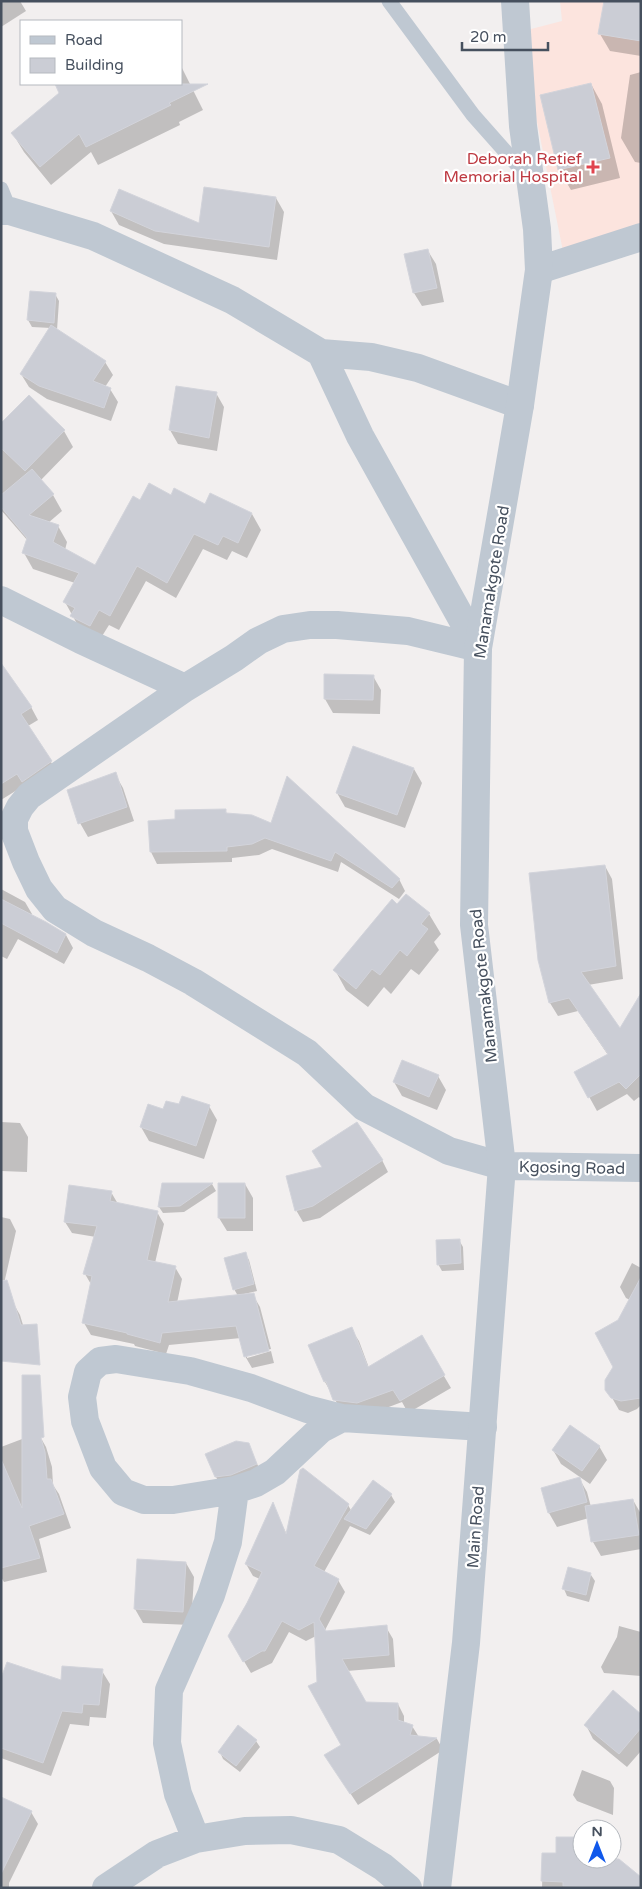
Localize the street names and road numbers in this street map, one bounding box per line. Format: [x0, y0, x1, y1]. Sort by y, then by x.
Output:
street label: Manamakgote Road [470, 504, 514, 660]
street label: Manamakgote Road [466, 908, 502, 1064]
street label: Kgosing Road [519, 1157, 625, 1179]
street label: Main Road [463, 1485, 489, 1569]

